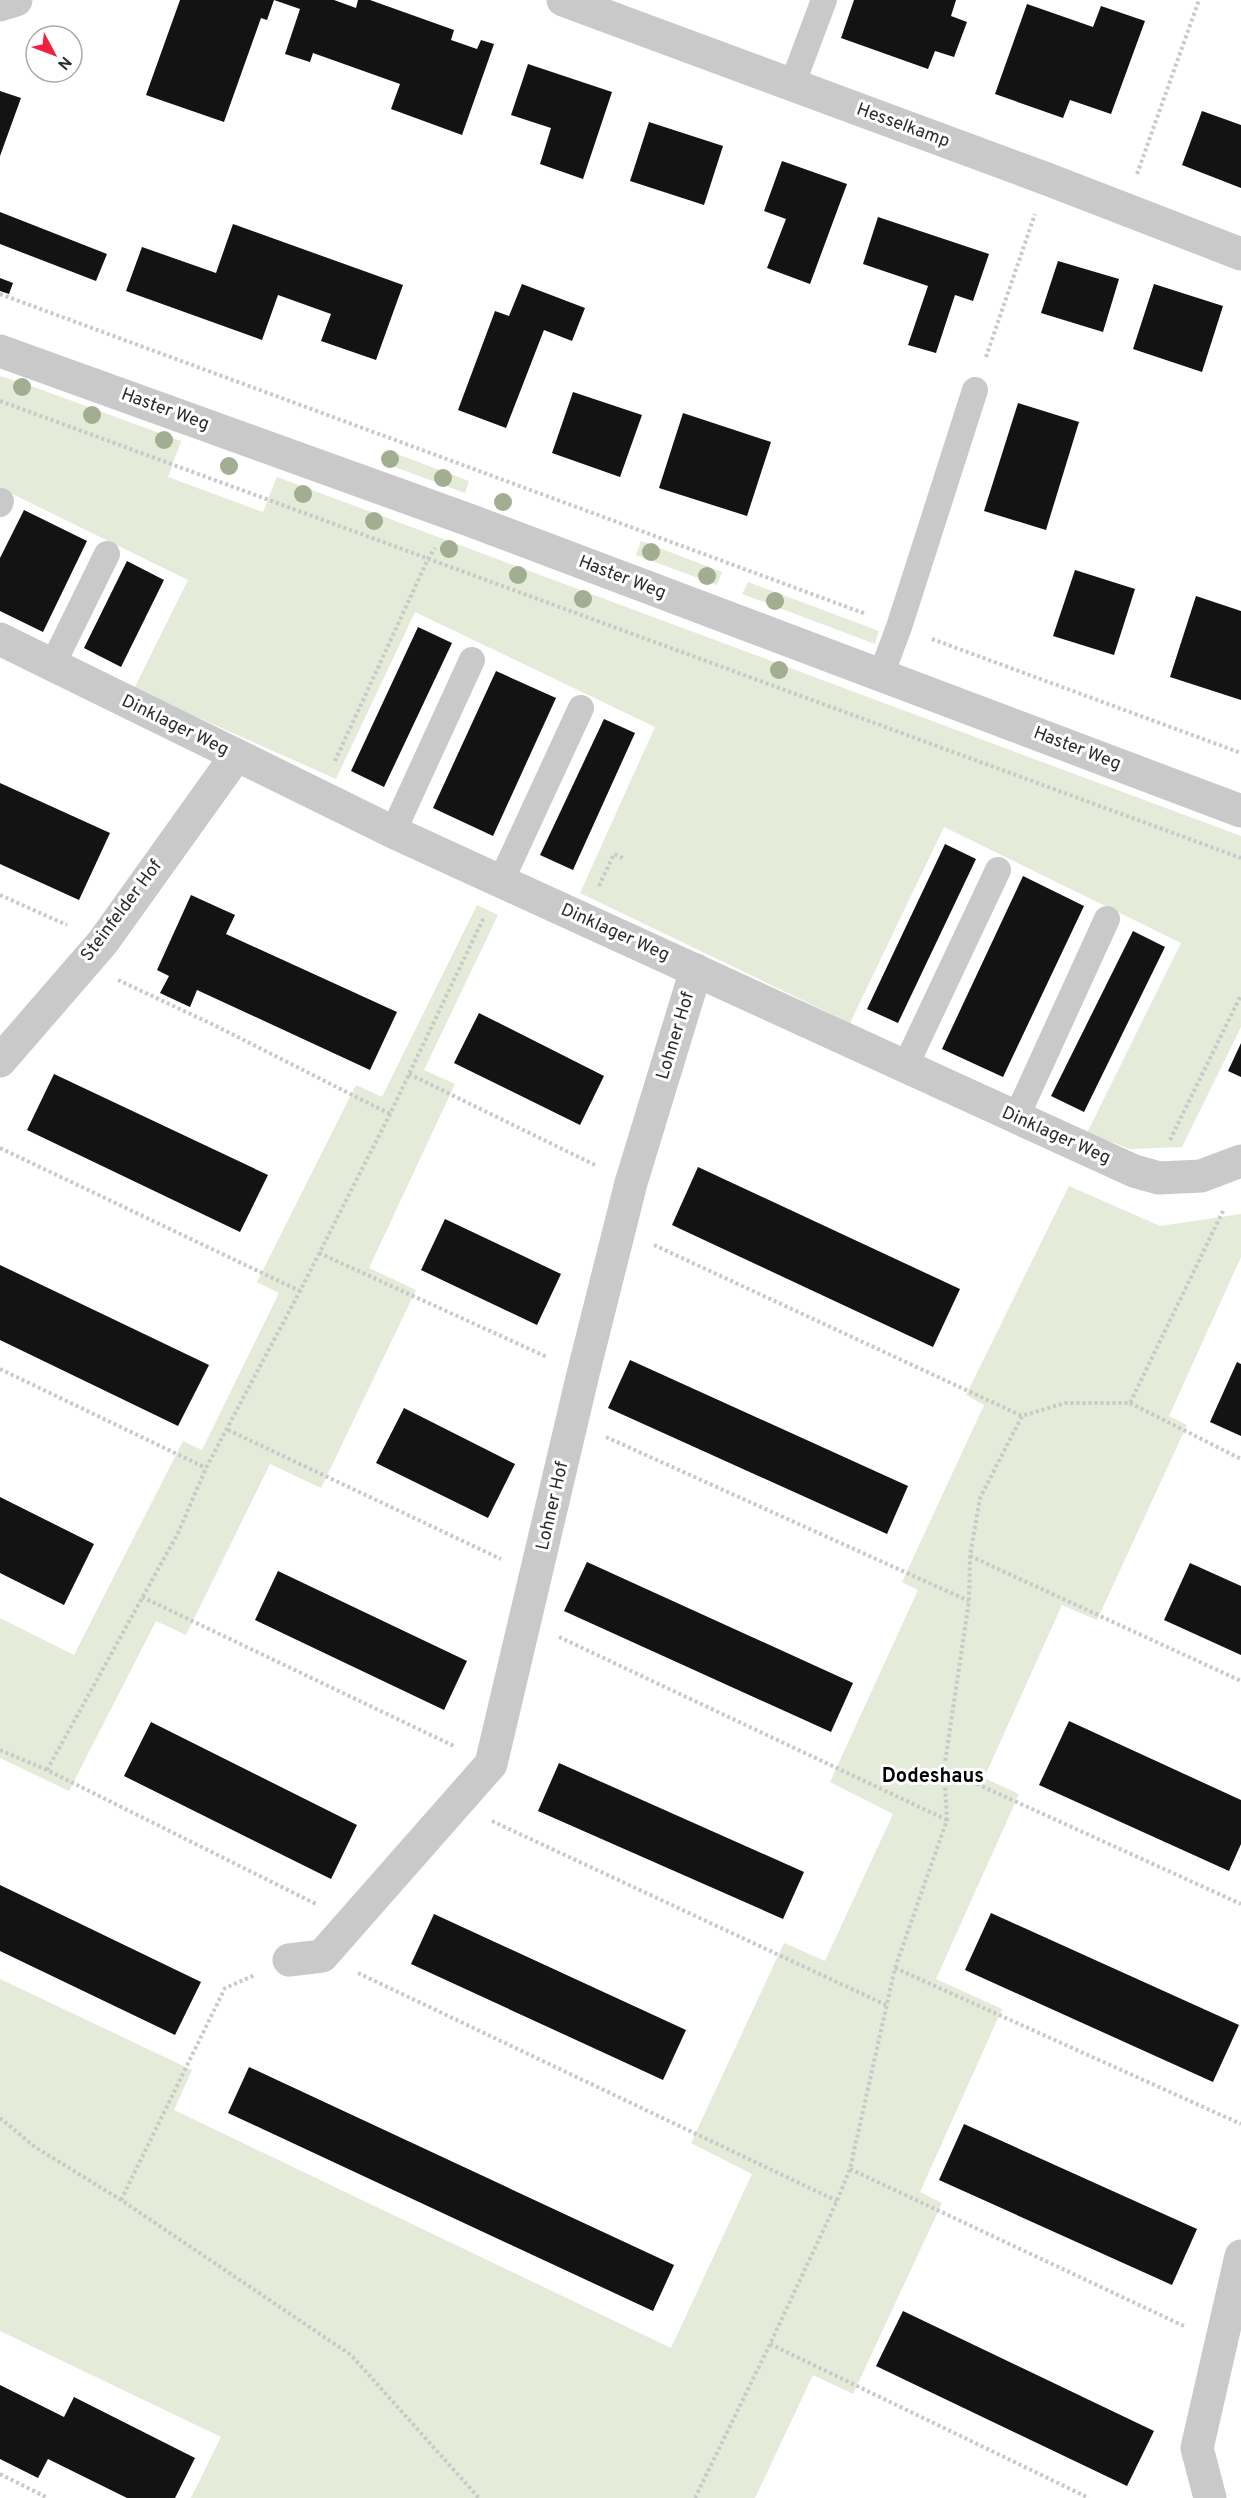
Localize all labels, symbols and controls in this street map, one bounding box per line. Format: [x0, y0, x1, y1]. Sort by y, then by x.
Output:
north arrow [24, 24, 84, 84]
text: N [52, 52, 75, 73]
street label: Hesselkamp [853, 98, 953, 154]
street label: Haster Weg [118, 383, 212, 437]
street label: Haster Weg [575, 551, 669, 605]
street label: Dinklager Weg [118, 690, 232, 762]
street label: Haster Weg [1030, 722, 1124, 776]
street label: Steinfelder Hof [76, 856, 168, 966]
street label: Dinklager Weg [557, 899, 673, 967]
street label: Lohner Hof [652, 989, 700, 1083]
street label: Dinklager Weg [998, 1102, 1114, 1170]
street label: Lohner Hof [532, 1459, 574, 1553]
district label: Dodeshaus [882, 1764, 984, 1790]

